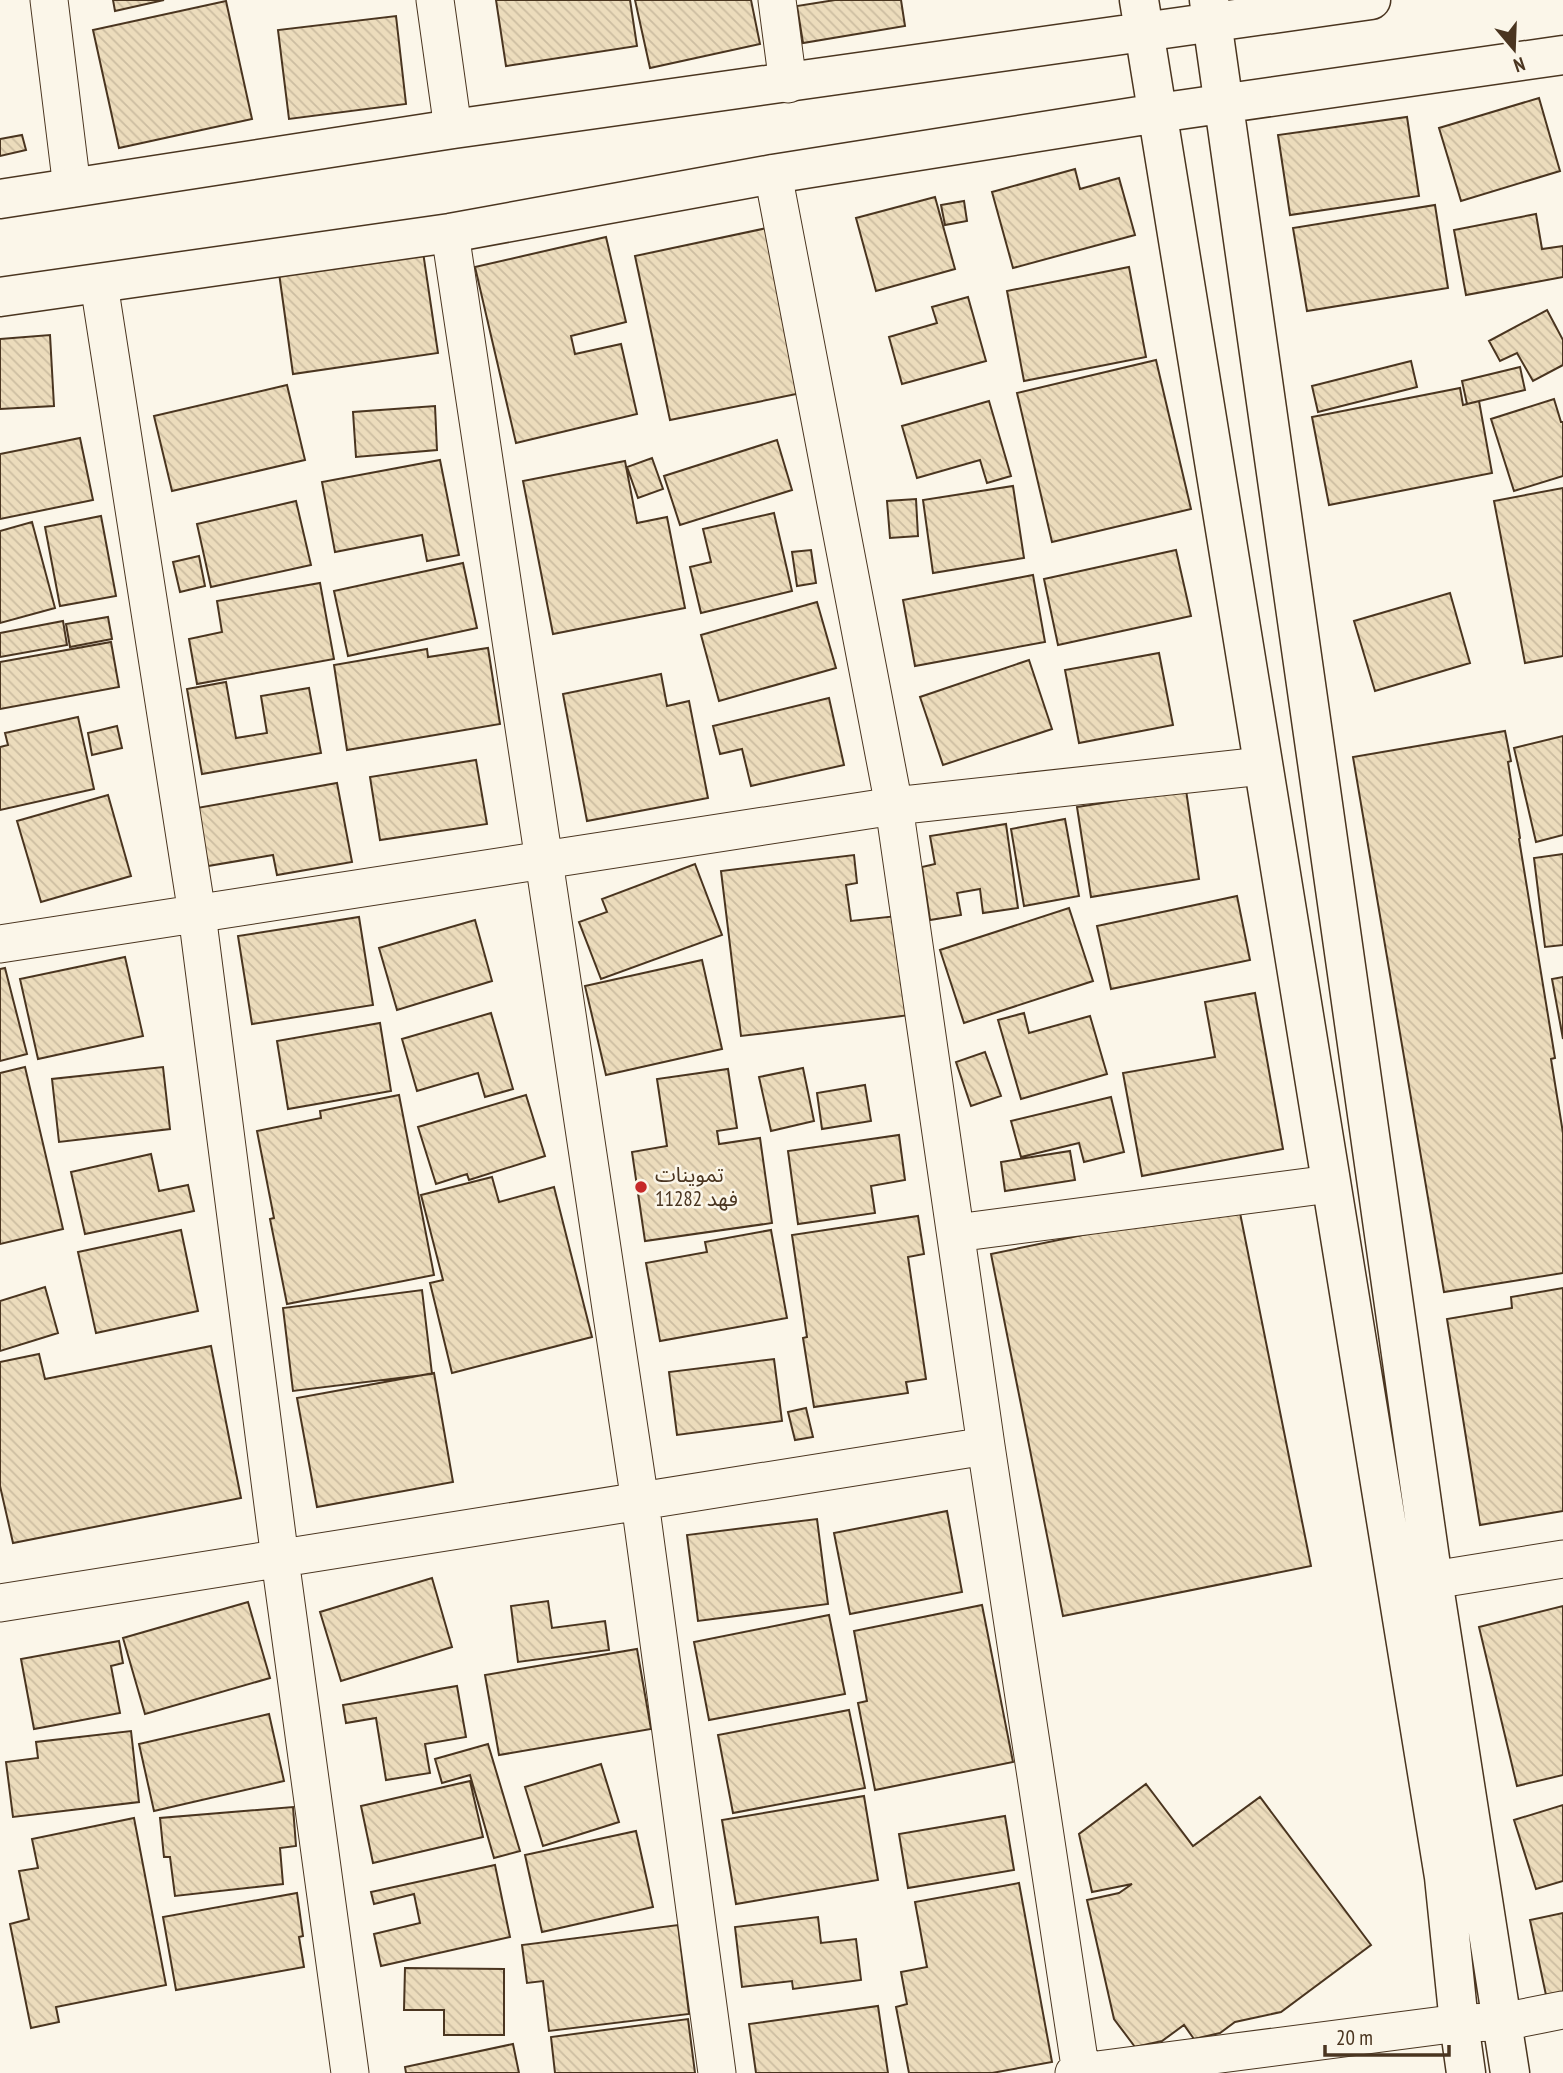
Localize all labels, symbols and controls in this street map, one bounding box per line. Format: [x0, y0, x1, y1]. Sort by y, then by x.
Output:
north arrow [1479, 14, 1549, 84]
text: N [1511, 52, 1528, 78]
place label: تموينات فهد 11282 [655, 1161, 738, 1212]
marker: تموينات فهد 11282 [633, 1179, 649, 1195]
scale bar [1325, 2014, 1449, 2058]
text: 20 m [1336, 2024, 1373, 2051]

